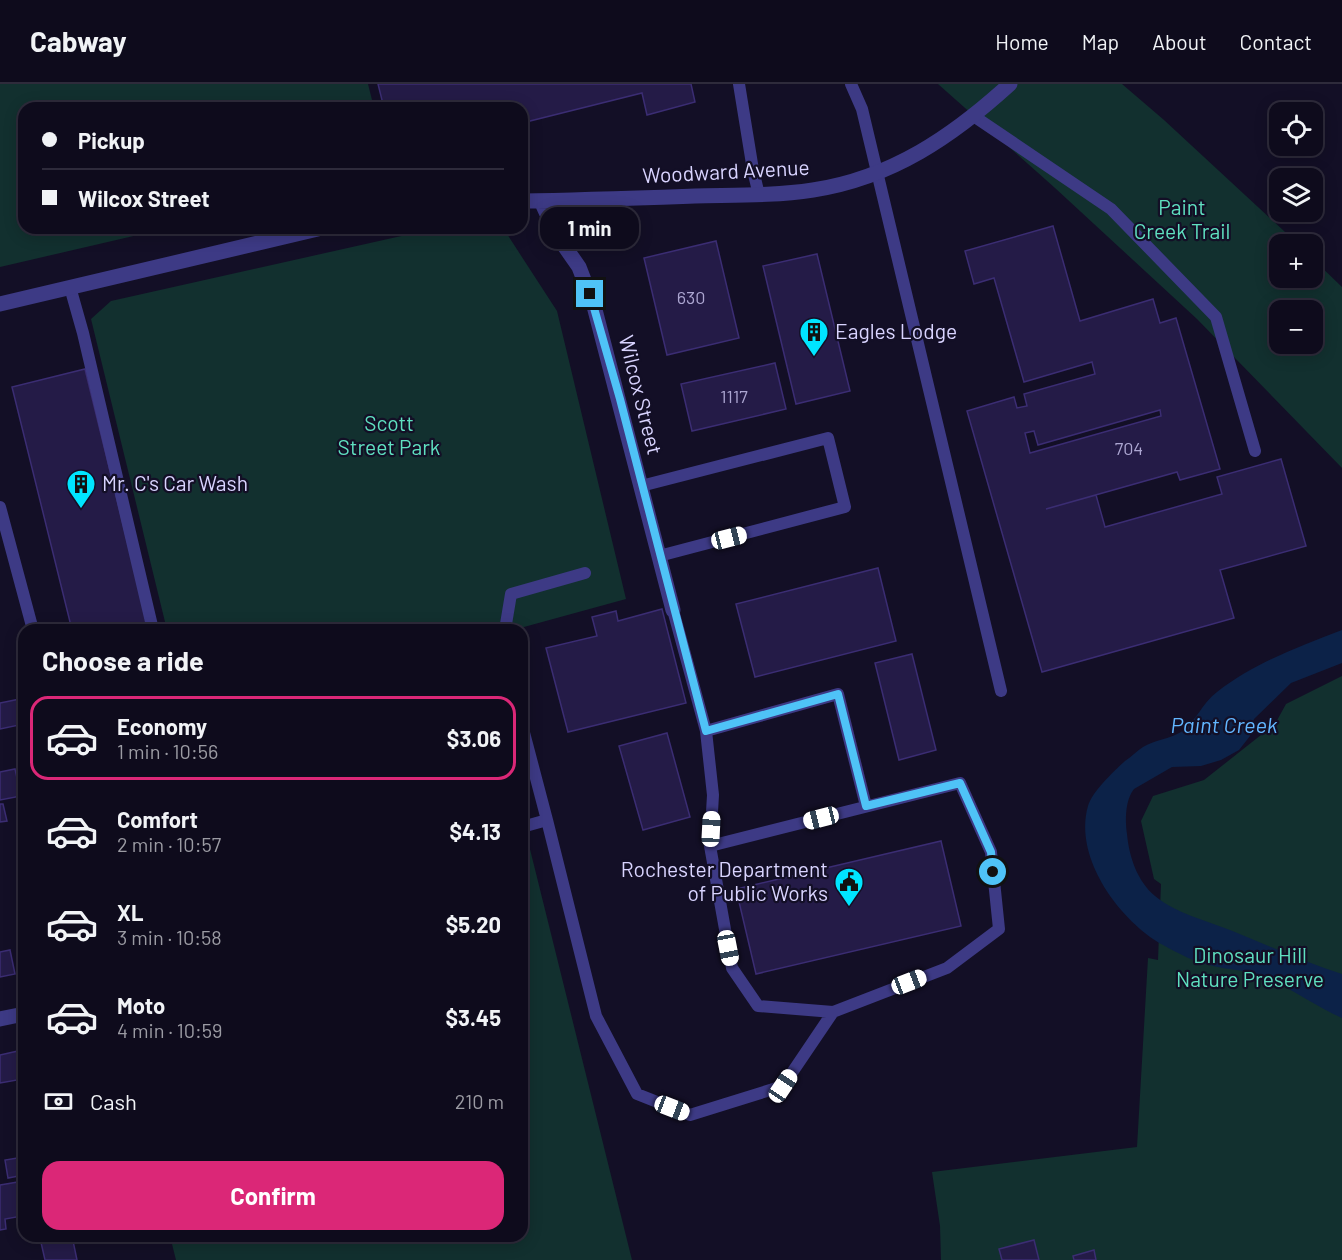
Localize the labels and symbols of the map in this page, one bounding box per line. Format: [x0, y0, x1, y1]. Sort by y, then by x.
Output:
street label: Woodward Avenue [642, 154, 810, 187]
park label: Paint Creek Trail [1134, 194, 1230, 243]
callout: 1 min [540, 207, 640, 249]
route end [576, 280, 603, 307]
house number: 630 [677, 286, 705, 308]
building icon: Eagles Lodge [798, 316, 830, 358]
place label: Eagles Lodge [835, 318, 957, 343]
street label: Wilcox Street [615, 332, 668, 457]
house number: 1117 [720, 385, 748, 407]
park label: Scott Street Park [338, 410, 440, 459]
house number: 704 [1115, 437, 1143, 459]
building icon: Mr. C's Car Wash [65, 468, 97, 510]
place label: Mr. C's Car Wash [102, 470, 248, 495]
car [709, 525, 749, 551]
water label: Paint Creek [1170, 711, 1278, 737]
car [801, 805, 841, 831]
car [701, 811, 721, 847]
place label: Rochester Department of Public Works [621, 856, 828, 905]
route start [979, 858, 1006, 885]
public building icon: Rochester Department of Public Works [833, 866, 865, 908]
car [716, 929, 740, 967]
park label: Dinosaur Hill Nature Preserve [1176, 942, 1324, 991]
car [889, 967, 929, 997]
car [765, 1066, 801, 1106]
car [652, 1093, 692, 1123]

